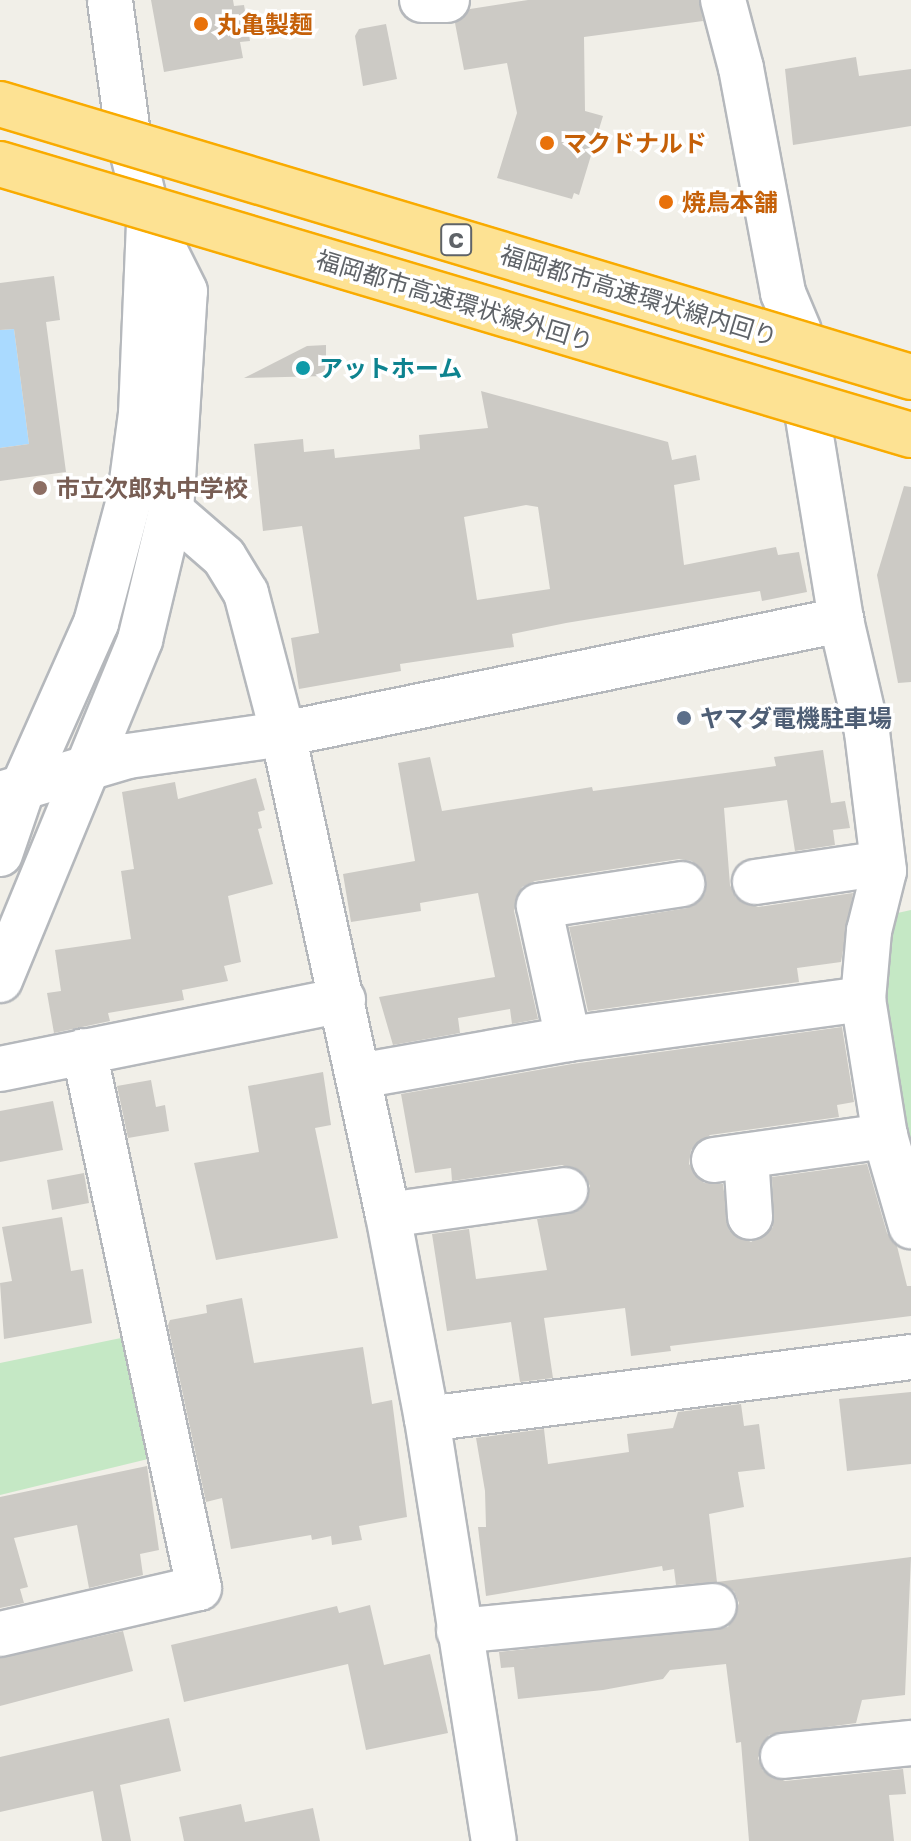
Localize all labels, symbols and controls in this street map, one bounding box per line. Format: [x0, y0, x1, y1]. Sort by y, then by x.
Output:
place label: 丸亀製麺 [217, 10, 313, 38]
marker: 丸亀製麺 [192, 15, 210, 33]
place label: マクドナルド [563, 129, 707, 157]
marker: マクドナルド [538, 134, 556, 152]
place label: 焼鳥本舗 [682, 188, 778, 216]
marker: 焼鳥本舗 [657, 193, 675, 211]
road number: C [440, 222, 472, 258]
street label: 福岡都市高速環状線内回り [497, 239, 781, 351]
street label: 福岡都市高速環状線外回り [313, 244, 597, 356]
place label: アットホーム [319, 354, 463, 382]
marker: アットホーム [294, 359, 312, 377]
place label: 市立次郎丸中学校 [56, 474, 248, 502]
marker: 市立次郎丸中学校 [31, 479, 49, 497]
place label: ヤマダ電機駐車場 [700, 704, 892, 732]
marker: ヤマダ電機駐車場 [675, 709, 693, 727]

